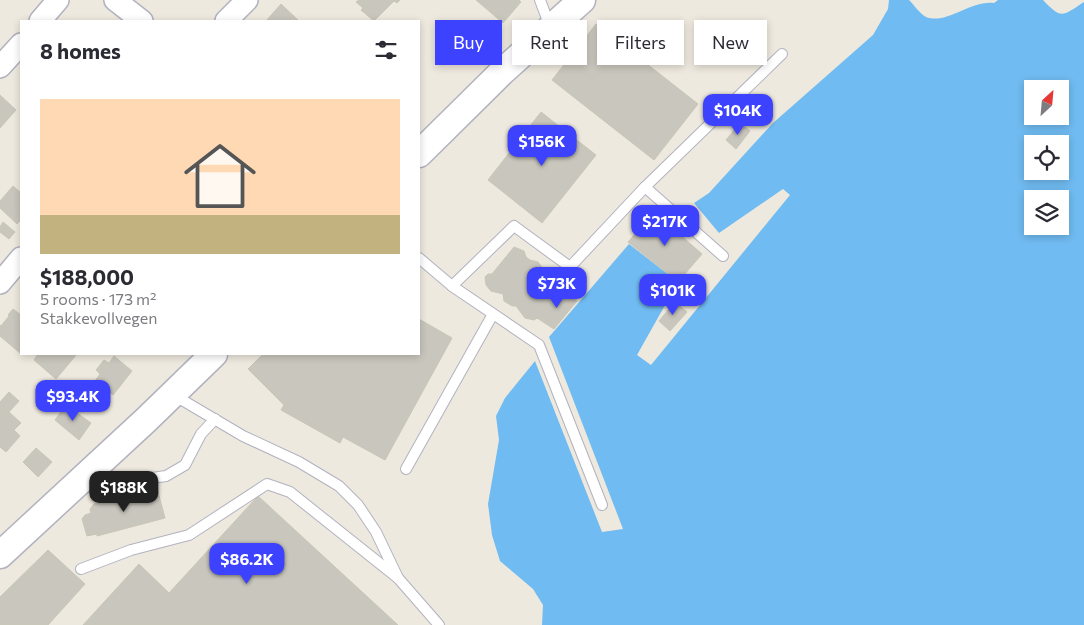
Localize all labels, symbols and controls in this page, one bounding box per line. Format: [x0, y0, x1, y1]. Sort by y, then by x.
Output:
chip: Buy [435, 20, 502, 65]
chip: Rent [512, 20, 587, 65]
chip: Filters [597, 20, 684, 65]
chip: New [694, 20, 767, 65]
icon: filters [372, 36, 400, 64]
text: 8 homes [40, 38, 121, 63]
north arrow [1024, 80, 1069, 125]
map controls [1024, 80, 1069, 235]
pin: $104K [703, 94, 773, 136]
text: $104K [714, 100, 762, 119]
pin: $156K [507, 124, 577, 167]
icon: home [175, 131, 265, 221]
text: $156K [519, 131, 565, 150]
button: locate [1024, 135, 1069, 180]
button: layers [1024, 190, 1069, 235]
pin: $217K [630, 204, 700, 247]
text: $217K [642, 211, 688, 230]
text: $188,000 [40, 264, 134, 289]
pin: $73K [527, 266, 587, 309]
text: $73K [538, 273, 576, 292]
pin: $101K [638, 274, 708, 316]
text: $101K [650, 280, 696, 299]
text: 5 rooms · 173 m² [40, 289, 157, 308]
text: Stakkevollvegen [40, 308, 157, 327]
pin: $93.4K [32, 380, 114, 422]
text: $93.4K [46, 386, 100, 405]
pin: $188K [89, 470, 159, 513]
text: $188K [100, 477, 148, 496]
pin: $86.2K [206, 542, 288, 585]
text: $86.2K [220, 549, 274, 568]

